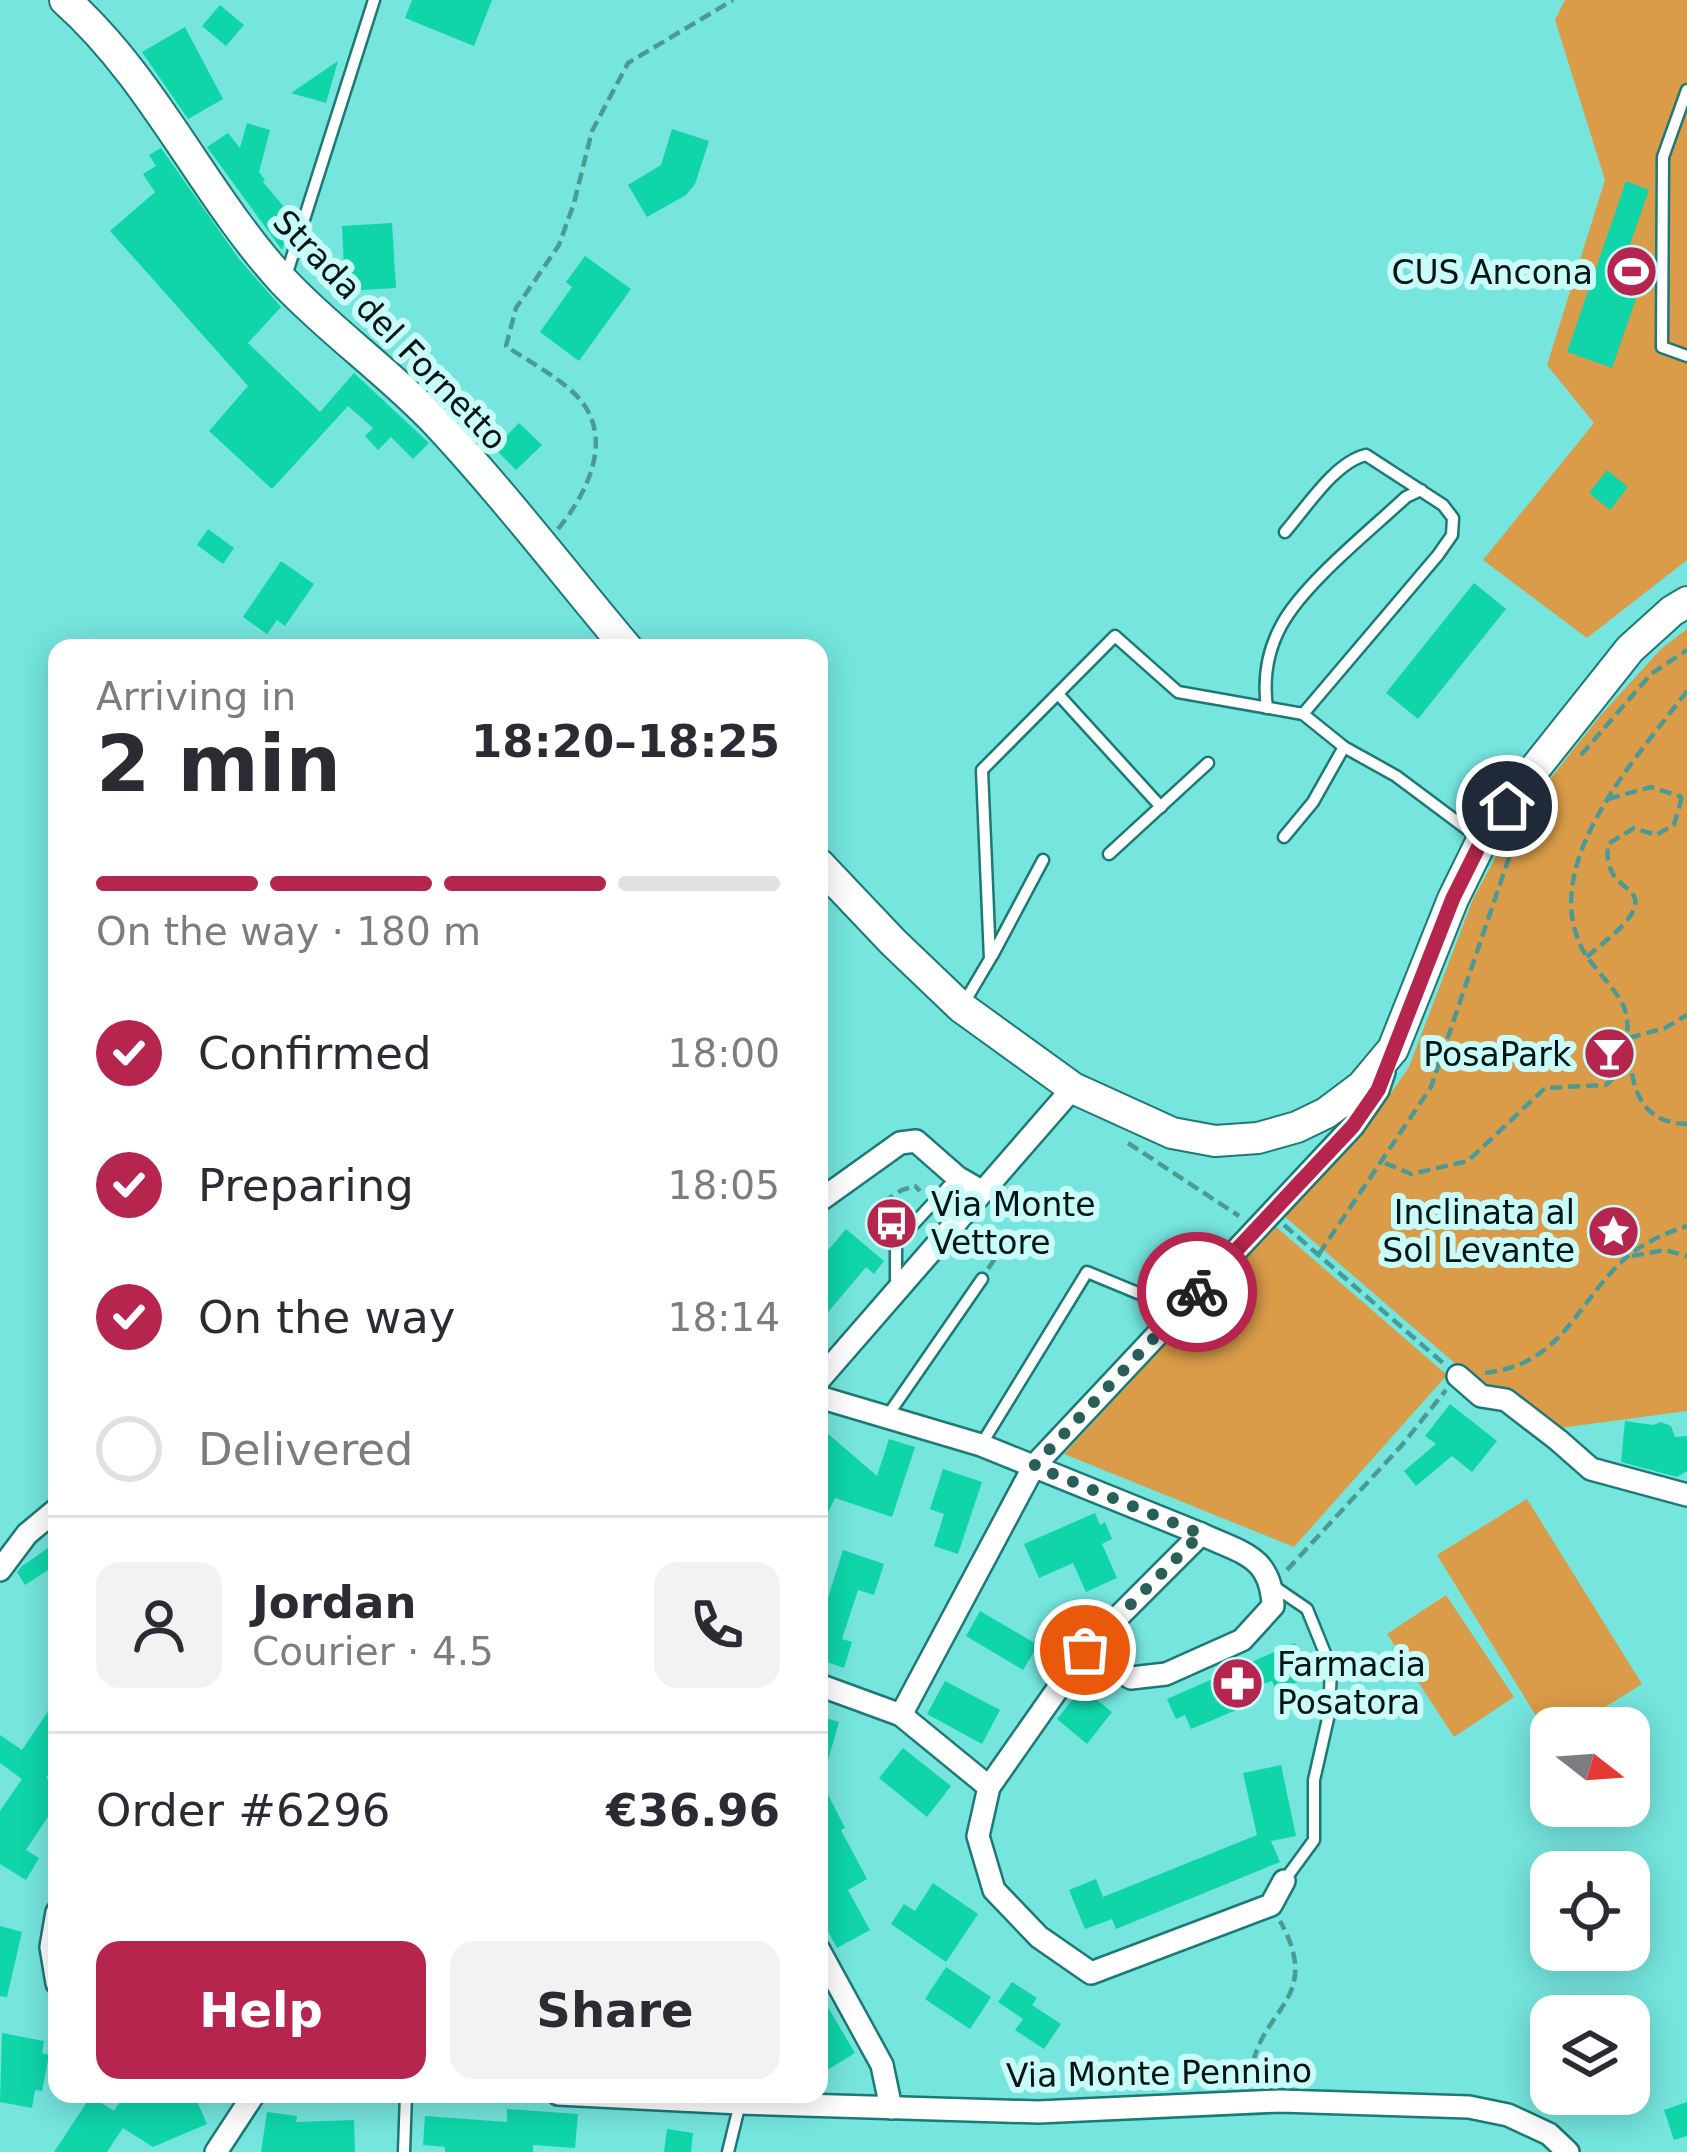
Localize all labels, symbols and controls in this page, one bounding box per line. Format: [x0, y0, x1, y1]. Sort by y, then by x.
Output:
street label: Strada del Fornetto [265, 202, 515, 458]
sports icon: CUS Ancona [1604, 244, 1660, 300]
place label: CUS Ancona [1391, 253, 1593, 292]
text: Arriving in [96, 674, 296, 719]
text: 18:20–18:25 [471, 715, 780, 768]
text: 2 min [96, 719, 341, 809]
pin [1456, 755, 1558, 857]
icon: home [1474, 773, 1540, 839]
text: On the way · 180 m [96, 909, 481, 954]
icon: check [96, 1020, 162, 1086]
bar icon: PosaPark [1582, 1026, 1638, 1082]
text: Confirmed [198, 1027, 432, 1080]
text: 18:00 [668, 1031, 780, 1076]
place label: PosaPark [1423, 1035, 1572, 1074]
icon: check [96, 1152, 162, 1218]
text: Preparing [198, 1159, 414, 1212]
text: 18:05 [668, 1163, 780, 1208]
place label: Via Monte Vettore [931, 1185, 1096, 1262]
place label: Inclinata al Sol Levante [1382, 1193, 1575, 1270]
bus stop icon: Via Monte Vettore [864, 1195, 920, 1251]
place icon: Inclinata al Sol Levante [1586, 1203, 1642, 1259]
courier [1137, 1232, 1257, 1352]
icon: bike [1164, 1259, 1230, 1325]
icon: check [96, 1284, 162, 1350]
text: On the way [198, 1291, 455, 1344]
text: 18:14 [668, 1295, 780, 1340]
text: Delivered [198, 1423, 413, 1476]
button: person [96, 1562, 222, 1688]
button: phone [654, 1562, 780, 1688]
text: Jordan [252, 1576, 416, 1629]
pin [1034, 1599, 1136, 1701]
icon: bag [1052, 1617, 1118, 1683]
text: Courier · 4.5 [252, 1629, 494, 1674]
place label: Farmacia Posatora [1277, 1645, 1426, 1722]
pharmacy icon: Farmacia Posatora [1210, 1655, 1266, 1711]
north arrow [1530, 1707, 1650, 1827]
map controls [1530, 1707, 1650, 2115]
text: Order #6296 [96, 1784, 390, 1837]
text: €36.96 [606, 1784, 780, 1837]
button: locate [1530, 1851, 1650, 1971]
button: Help [96, 1941, 426, 2079]
button: Share [450, 1941, 780, 2079]
button: layers [1530, 1995, 1650, 2115]
street label: Via Monte Pennino [1006, 2051, 1312, 2095]

